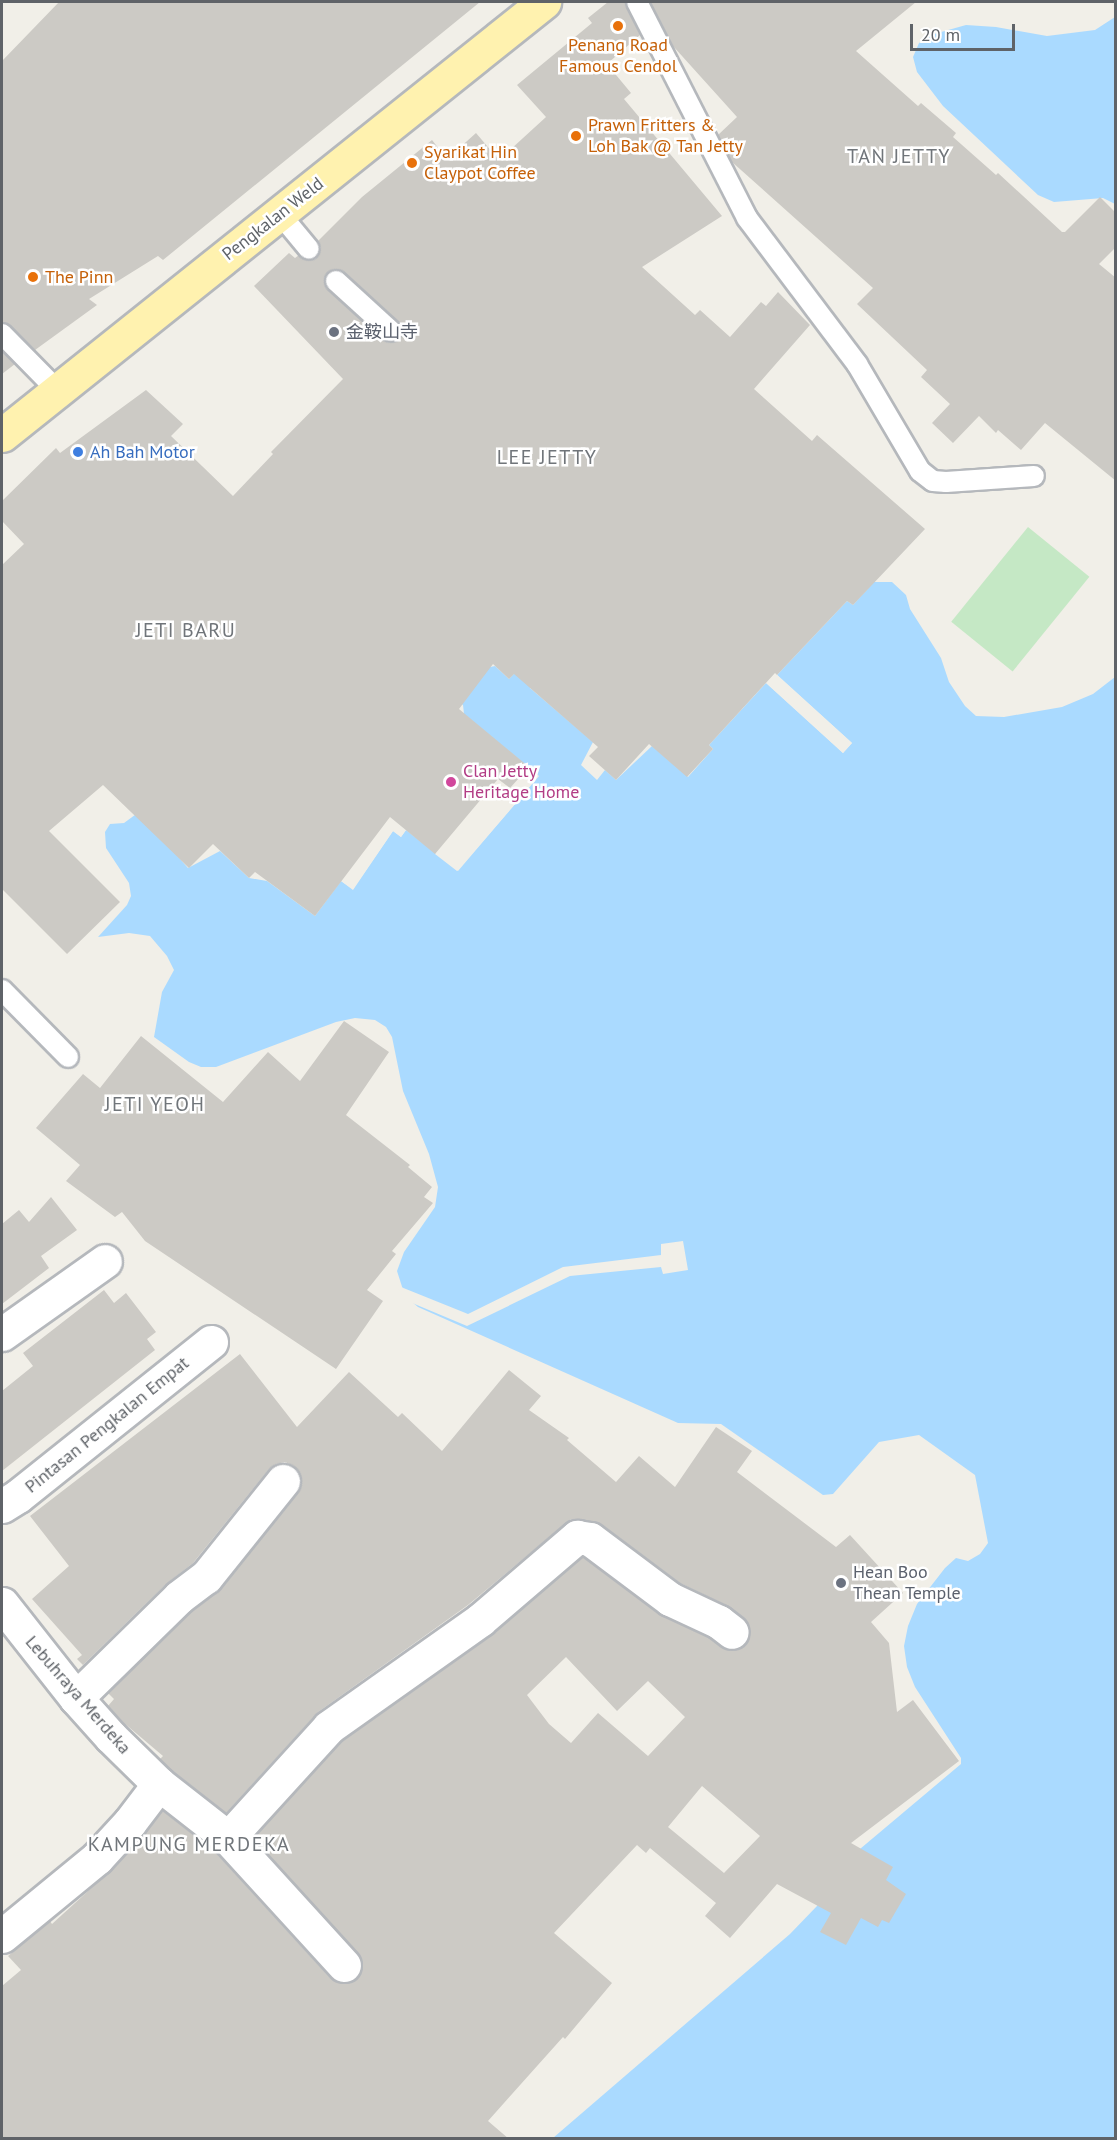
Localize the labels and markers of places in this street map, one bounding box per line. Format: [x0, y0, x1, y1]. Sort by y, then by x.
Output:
marker: Penang Road Famous Cendol [611, 19, 625, 33]
place label: Penang Road Famous Cendol [559, 35, 677, 78]
place label: Prawn Fritters & Loh Bak @ Tan Jetty [588, 115, 744, 158]
marker: Prawn Fritters & Loh Bak @ Tan Jetty [569, 129, 583, 143]
place label: Syarikat Hin Claypot Coffee [424, 142, 536, 184]
marker: Syarikat Hin Claypot Coffee [405, 156, 419, 170]
place label: The Pinn [45, 266, 113, 288]
marker: The Pinn [26, 270, 40, 284]
place label: 金鞍山寺 [346, 321, 418, 343]
marker: 金鞍山寺 [327, 325, 341, 339]
place label: Ah Bah Motor [90, 441, 195, 463]
marker: Ah Bah Motor [71, 445, 85, 459]
place label: Clan Jetty Heritage Home [463, 761, 579, 804]
marker: Clan Jetty Heritage Home [444, 775, 458, 789]
place label: Hean Boo Thean Temple [853, 1562, 961, 1604]
marker: Hean Boo Thean Temple [834, 1576, 848, 1590]

